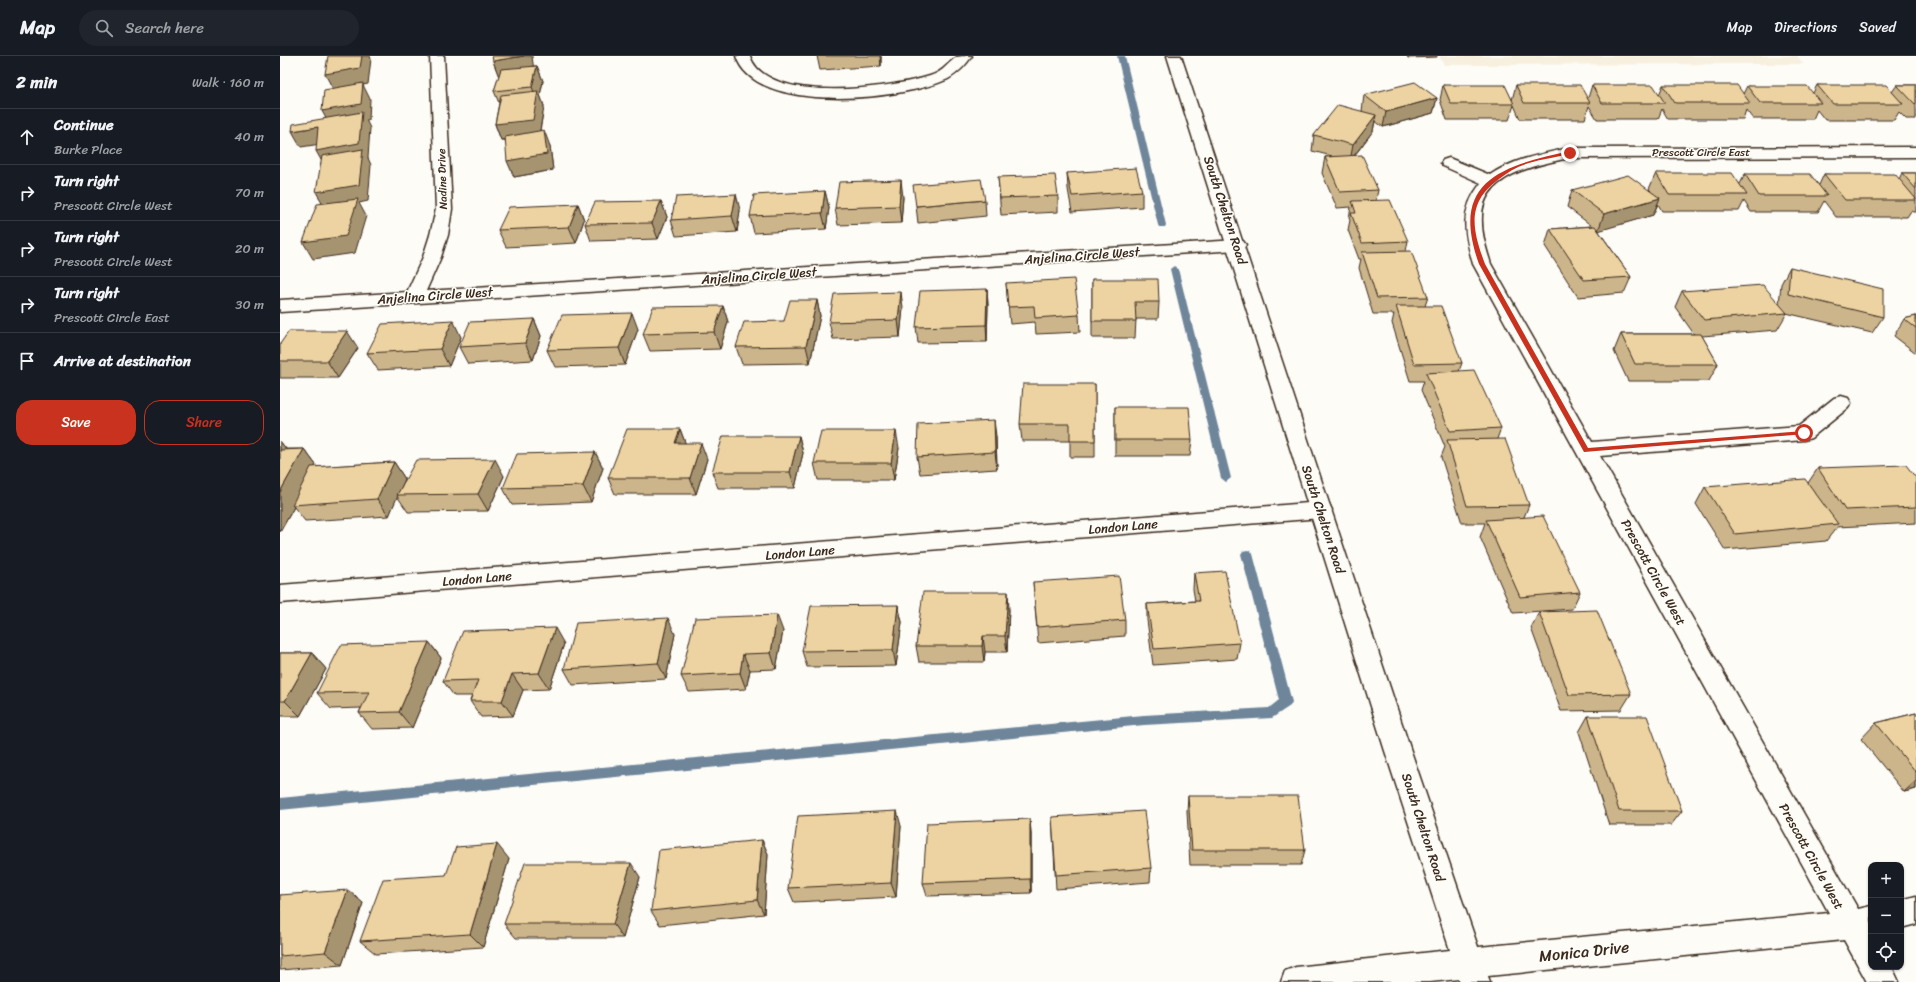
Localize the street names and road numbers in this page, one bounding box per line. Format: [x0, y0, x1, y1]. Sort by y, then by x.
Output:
street label: Prescott Circle East [1652, 143, 1750, 162]
street label: Nadine Drive [432, 148, 453, 210]
street label: South Chelton Road [1197, 153, 1254, 269]
street label: Anjelina Circle West [1023, 240, 1141, 271]
street label: Anjelina Circle West [700, 260, 818, 291]
street label: Anjelina Circle West [376, 280, 494, 311]
street label: South Chelton Road [1295, 462, 1352, 578]
street label: London Lane [1087, 512, 1159, 541]
street label: Prescott Circle West [1615, 515, 1693, 630]
street label: London Lane [764, 538, 836, 567]
street label: London Lane [441, 564, 513, 593]
street label: South Chelton Road [1395, 770, 1452, 886]
street label: Prescott Circle West [1773, 799, 1851, 914]
street label: Monica Drive [1537, 932, 1631, 971]

